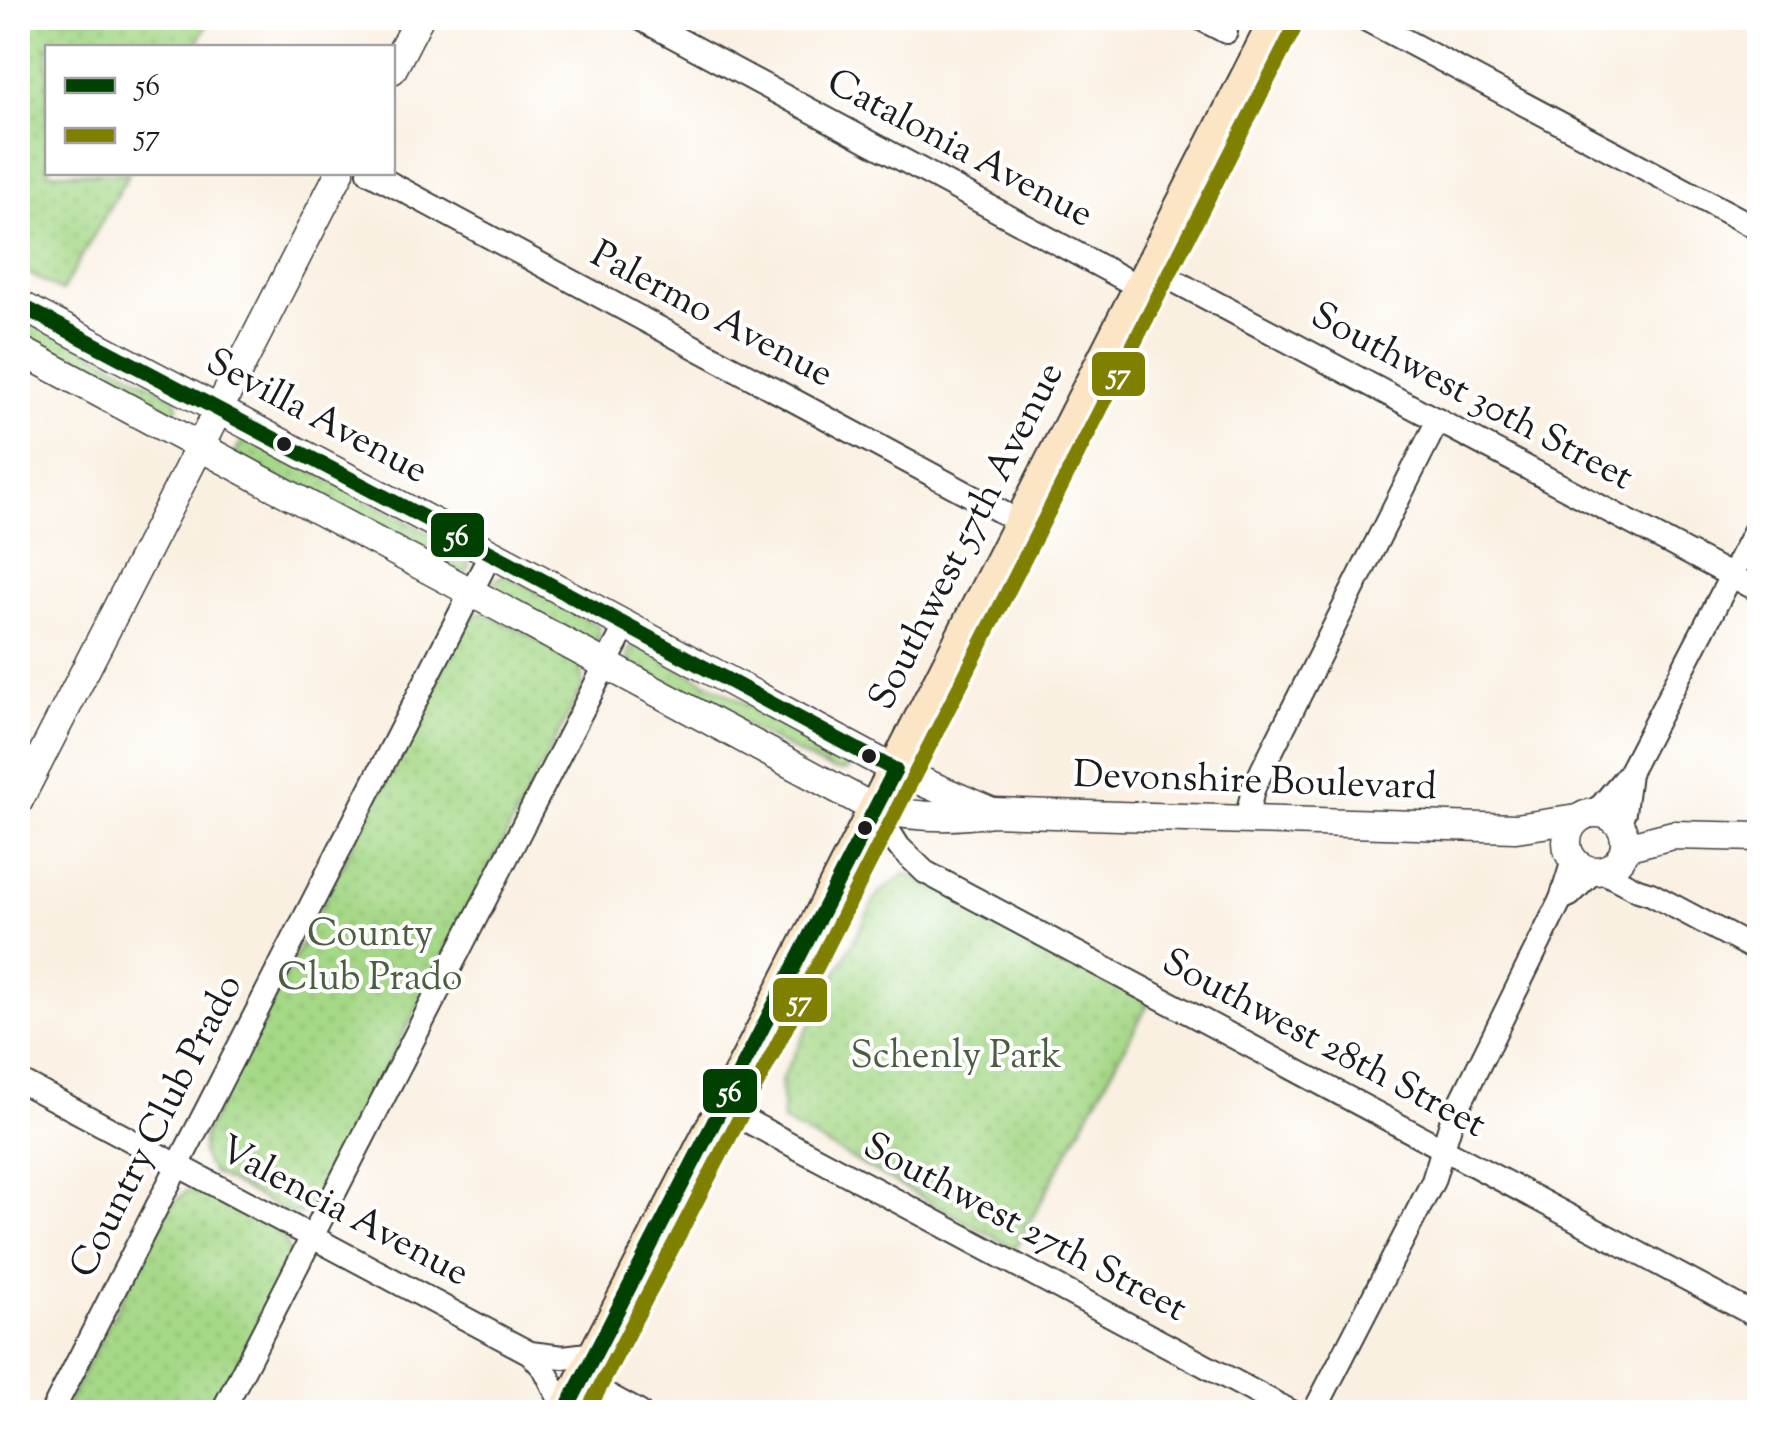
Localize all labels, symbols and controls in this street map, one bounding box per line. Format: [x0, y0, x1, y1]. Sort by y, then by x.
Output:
legend [45, 45, 395, 175]
street label: Catalonia Avenue [816, 57, 1102, 243]
text: 56 [133, 66, 160, 109]
text: 57 [133, 116, 160, 159]
street label: Palermo Avenue [580, 229, 842, 403]
street label: Southwest 30th Street [1300, 290, 1642, 506]
street label: Sevilla Avenue [196, 337, 436, 499]
line badge: 57 [1090, 350, 1147, 398]
street label: Southwest 57th Avenue [857, 354, 1079, 720]
text: 57 [1105, 356, 1131, 396]
unlabelled marker [274, 434, 294, 454]
line badge: 56 [429, 511, 486, 559]
text: 56 [443, 518, 469, 558]
unlabelled marker [859, 746, 879, 766]
street label: Devonshire Boulevard [1072, 750, 1438, 816]
unlabelled marker [855, 818, 875, 838]
park label: County Club Prado [277, 909, 463, 1007]
street label: Southwest 28th Street [1152, 937, 1494, 1153]
street label: Country Club Prado [58, 966, 258, 1288]
line badge: 57 [771, 976, 829, 1024]
text: 57 [786, 983, 812, 1023]
park label: Schenly Park [850, 1031, 1062, 1085]
line badge: 56 [701, 1067, 759, 1115]
text: 56 [716, 1074, 742, 1114]
street label: Southwest 27th Street [853, 1121, 1195, 1337]
street label: Valencia Avenue [208, 1124, 478, 1302]

